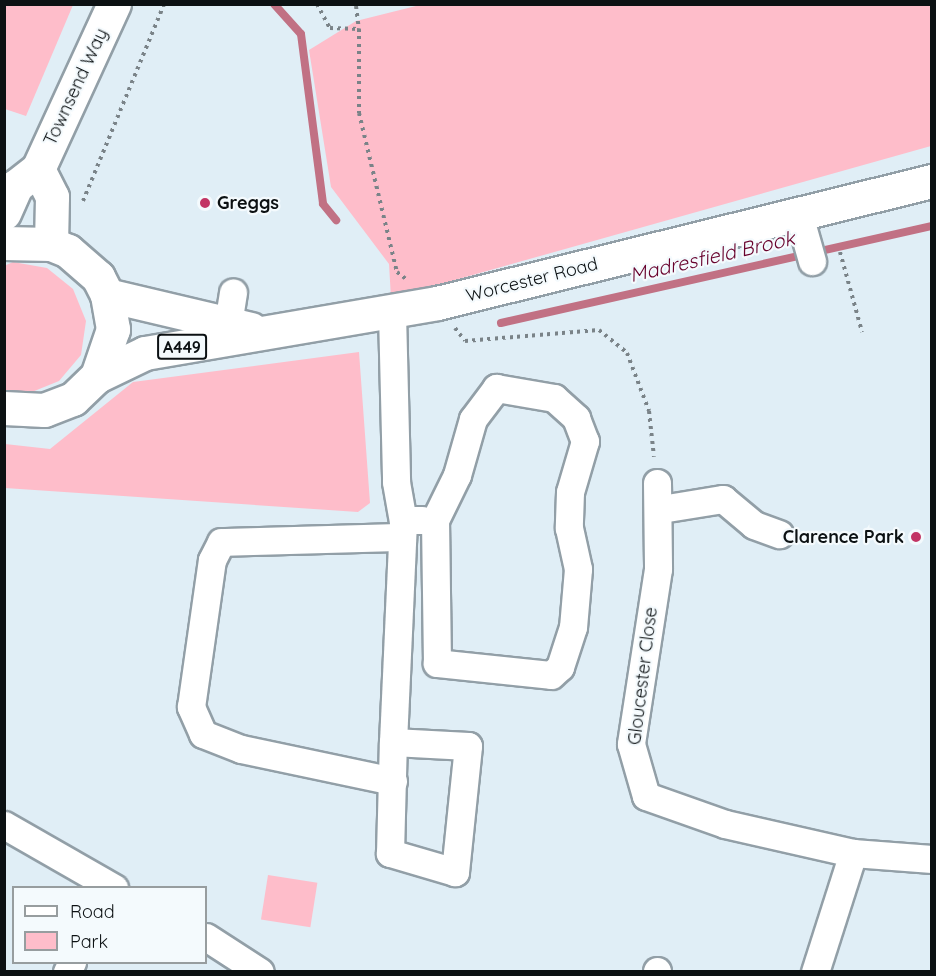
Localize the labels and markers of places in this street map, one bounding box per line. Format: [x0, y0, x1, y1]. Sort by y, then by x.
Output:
place label: Greggs [217, 192, 279, 214]
marker: Greggs [198, 196, 212, 210]
place label: Clarence Park [783, 526, 904, 548]
marker: Clarence Park [909, 530, 923, 544]

